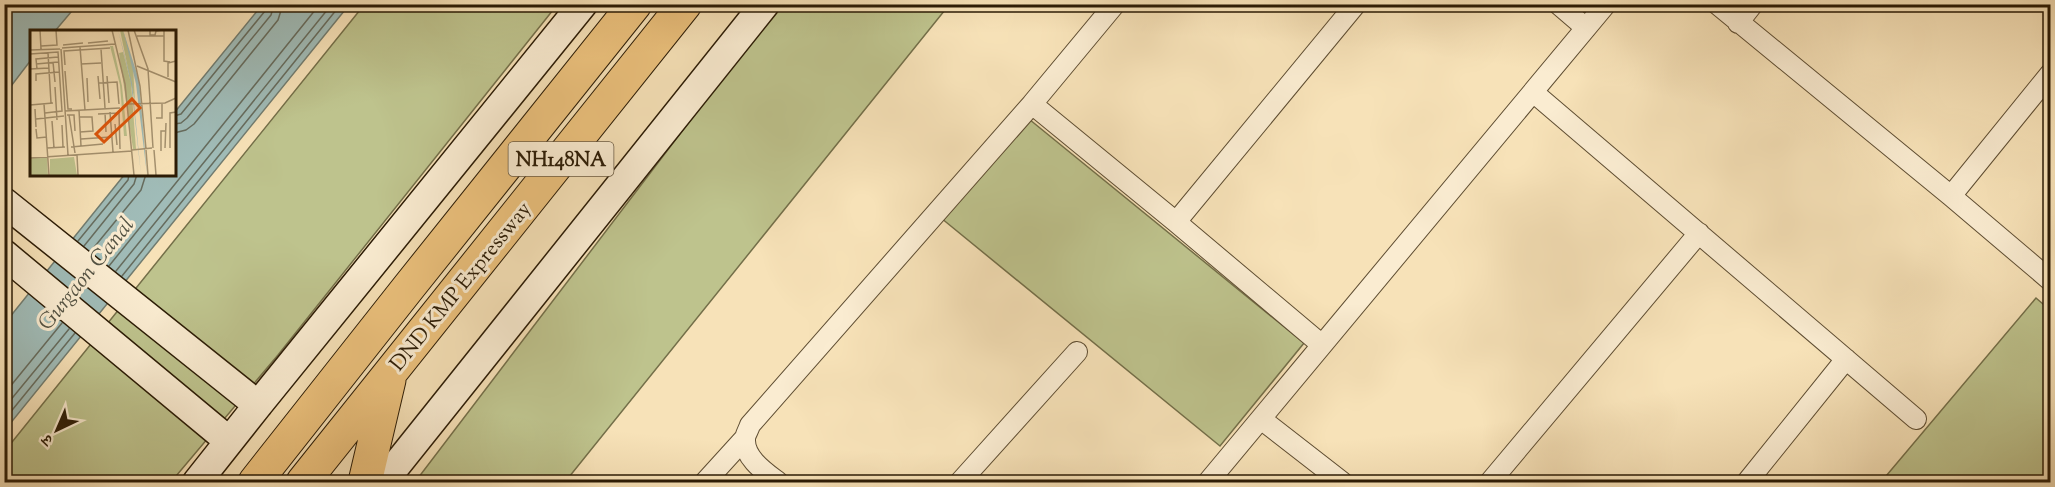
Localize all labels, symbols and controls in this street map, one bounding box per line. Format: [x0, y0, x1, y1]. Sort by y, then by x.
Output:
inset map [30, 30, 176, 176]
road number: NH148NA [508, 142, 614, 176]
street label: DND KMP Expressway [384, 196, 540, 378]
water label: Gurgaon Canal [32, 211, 143, 338]
north arrow [27, 400, 87, 460]
text: उ [36, 427, 60, 451]

